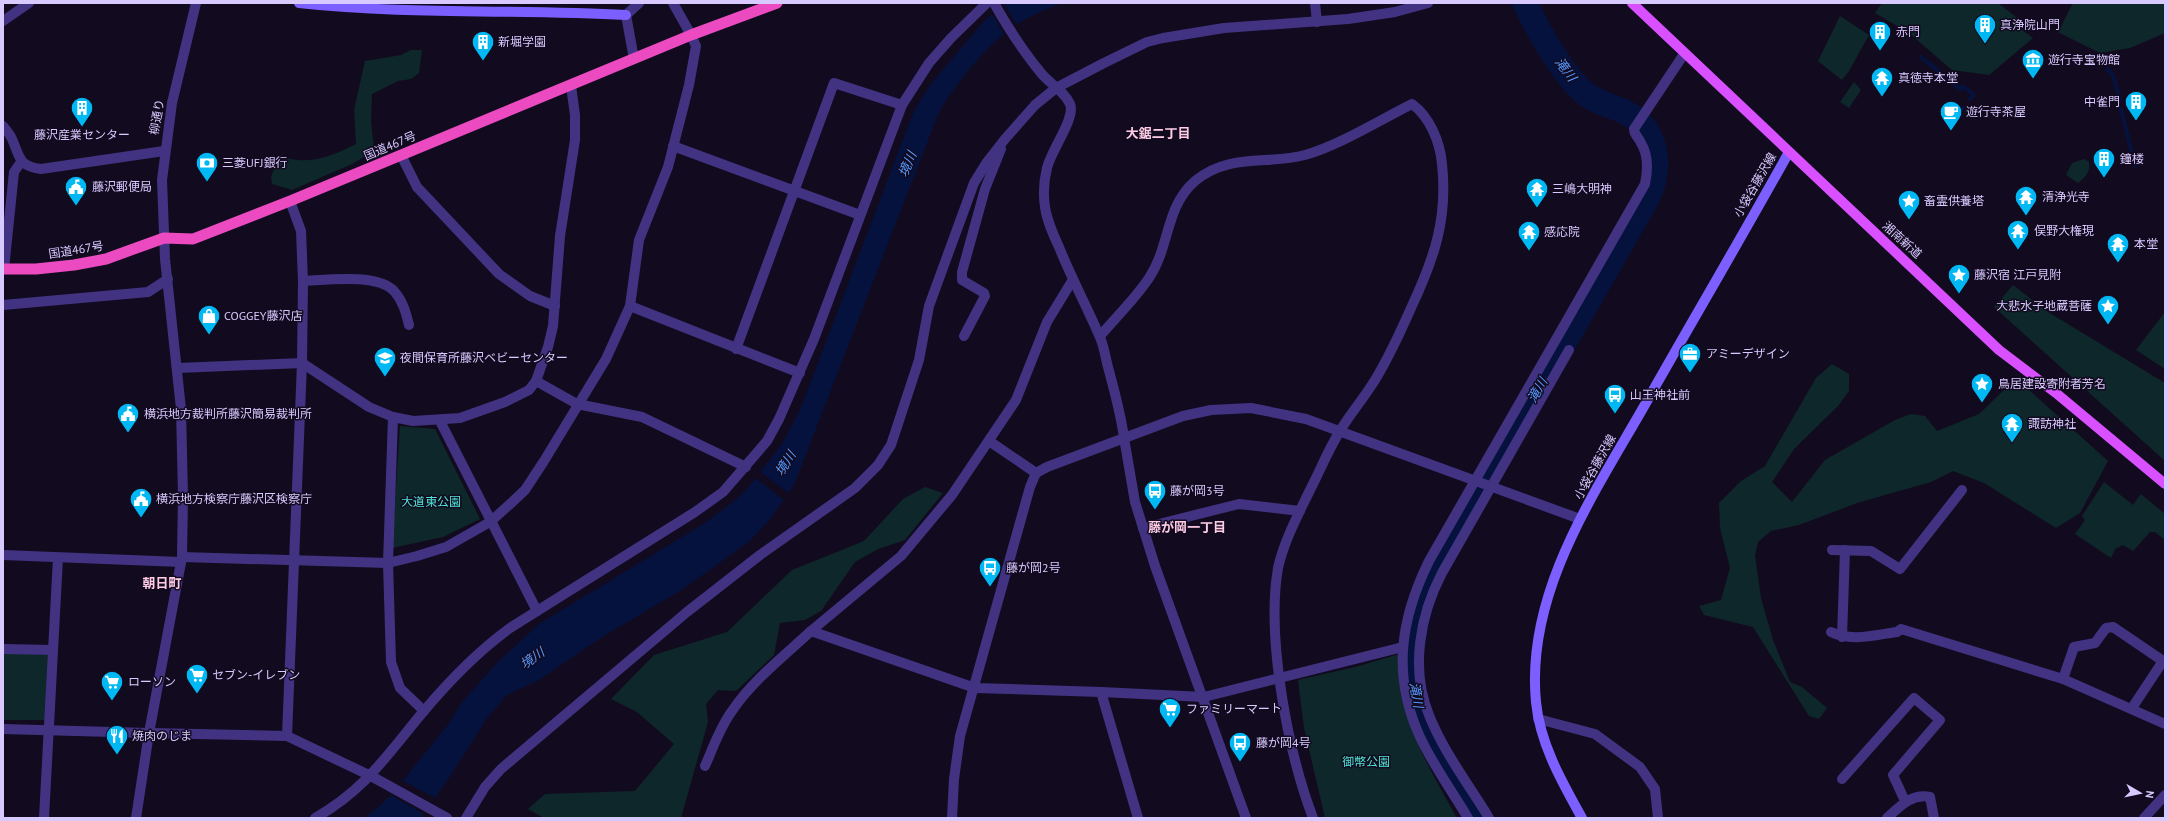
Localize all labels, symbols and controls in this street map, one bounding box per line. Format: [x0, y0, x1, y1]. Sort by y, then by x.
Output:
building icon: 真浄院山門 [1972, 12, 1998, 45]
place label: 真浄院山門 [2000, 17, 2060, 32]
building icon: 赤門 [1867, 19, 1893, 52]
place label: 赤門 [1896, 24, 1920, 39]
building icon: 新堀学園 [470, 29, 496, 62]
place label: 新堀学園 [498, 34, 546, 49]
museum icon: 遊行寺宝物館 [2020, 47, 2046, 80]
place label: 遊行寺宝物館 [2048, 52, 2120, 67]
water label: 滝川 [1551, 54, 1581, 86]
temple icon: 真徳寺本堂 [1869, 65, 1895, 98]
place label: 真徳寺本堂 [1898, 70, 1958, 85]
building icon: 中雀門 [2123, 89, 2149, 122]
place label: 中雀門 [2084, 94, 2120, 109]
building icon: 藤沢産業センター [69, 95, 95, 128]
street label: 柳通り [146, 98, 167, 136]
cafe icon: 遊行寺茶屋 [1938, 99, 1964, 132]
place label: 遊行寺茶屋 [1966, 104, 2026, 119]
district label: 大鋸二丁目 [1125, 125, 1191, 142]
place label: 藤沢産業センター [34, 127, 130, 142]
street label: 国道467号 [361, 128, 418, 163]
building icon: 鐘楼 [2091, 146, 2117, 179]
water label: 境川 [895, 147, 921, 179]
bank icon: 三菱UFJ銀行 [194, 150, 220, 183]
street label: 小袋谷藤沢線 [1730, 150, 1779, 220]
place label: 鐘楼 [2120, 151, 2144, 166]
place label: 三菱UFJ銀行 [222, 155, 288, 170]
public building icon: 藤沢郵便局 [63, 174, 89, 207]
temple icon: 三嶋大明神 [1524, 176, 1550, 209]
place label: 藤沢郵便局 [92, 179, 152, 194]
place label: 三嶋大明神 [1552, 181, 1612, 196]
temple icon: 清浄光寺 [2013, 184, 2039, 217]
place icon: 畜霊供養塔 [1896, 188, 1922, 221]
place label: 清浄光寺 [2042, 189, 2090, 204]
place label: 畜霊供養塔 [1924, 193, 1984, 208]
street label: 湘南新道 [1879, 218, 1925, 261]
temple icon: 俣野大権現 [2005, 218, 2031, 251]
temple icon: 感応院 [1516, 219, 1542, 252]
place label: 俣野大権現 [2034, 223, 2094, 238]
place label: 感応院 [1544, 224, 1580, 239]
temple icon: 本堂 [2105, 231, 2131, 264]
place label: 本堂 [2134, 236, 2158, 251]
street label: 国道467号 [47, 238, 105, 261]
place icon: 藤沢宿 江戸見附 [1946, 262, 1972, 295]
place label: 藤沢宿 江戸見附 [1974, 267, 2061, 282]
place icon: 大悲水子地蔵菩薩 [2095, 293, 2121, 326]
place label: 大悲水子地蔵菩薩 [1996, 298, 2092, 313]
shop icon: COGGEY藤沢店 [196, 303, 222, 336]
place label: COGGEY藤沢店 [224, 308, 303, 323]
office icon: アミーデザイン [1677, 341, 1703, 374]
school or university icon: 夜間保育所藤沢ベビーセンター [372, 345, 398, 378]
place label: アミーデザイン [1706, 346, 1790, 361]
place label: 夜間保育所藤沢ベビーセンター [399, 350, 568, 365]
place icon: 鳥居建設寄附者芳名 [1969, 371, 1995, 404]
water label: 滝川 [1524, 373, 1552, 406]
place label: 鳥居建設寄附者芳名 [1998, 376, 2106, 391]
bus stop icon: 山王神社前 [1602, 382, 1628, 415]
place label: 山王神社前 [1630, 387, 1690, 402]
public building icon: 横浜地方裁判所藤沢簡易裁判所 [115, 401, 141, 434]
place label: 横浜地方裁判所藤沢簡易裁判所 [144, 406, 312, 421]
temple icon: 諏訪神社 [1999, 411, 2025, 444]
place label: 諏訪神社 [2028, 416, 2076, 431]
street label: 小袋谷藤沢線 [1571, 432, 1619, 502]
water label: 境川 [771, 446, 801, 479]
bus stop icon: 藤が岡3号 [1142, 478, 1168, 511]
place label: 藤が岡3号 [1170, 483, 1225, 498]
public building icon: 横浜地方検察庁藤沢区検察庁 [128, 486, 154, 519]
place label: 横浜地方検察庁藤沢区検察庁 [156, 491, 312, 506]
park label: 大道東公園 [401, 494, 461, 509]
district label: 藤が岡一丁目 [1148, 519, 1226, 536]
bus stop icon: 藤が岡2号 [977, 555, 1003, 588]
place label: 藤が岡2号 [1006, 560, 1061, 575]
district label: 朝日町 [142, 575, 182, 592]
water label: 境川 [517, 643, 549, 673]
supermarket icon: セブン-イレブン [184, 662, 210, 695]
place label: セブン-イレブン [212, 667, 300, 682]
supermarket icon: ローソン [99, 669, 125, 702]
place label: ローソン [128, 674, 176, 689]
water label: 滝川 [1406, 681, 1427, 711]
supermarket icon: ファミリーマート [1157, 696, 1183, 729]
place label: ファミリーマート [1186, 701, 1282, 716]
restaurant icon: 焼肉のじま [104, 723, 130, 756]
place label: 焼肉のじま [132, 728, 192, 743]
bus stop icon: 藤が岡4号 [1227, 730, 1253, 763]
place label: 藤が岡4号 [1256, 735, 1311, 750]
park label: 御幣公園 [1342, 754, 1390, 769]
north arrow [2120, 773, 2160, 813]
text: N [2142, 790, 2157, 799]

